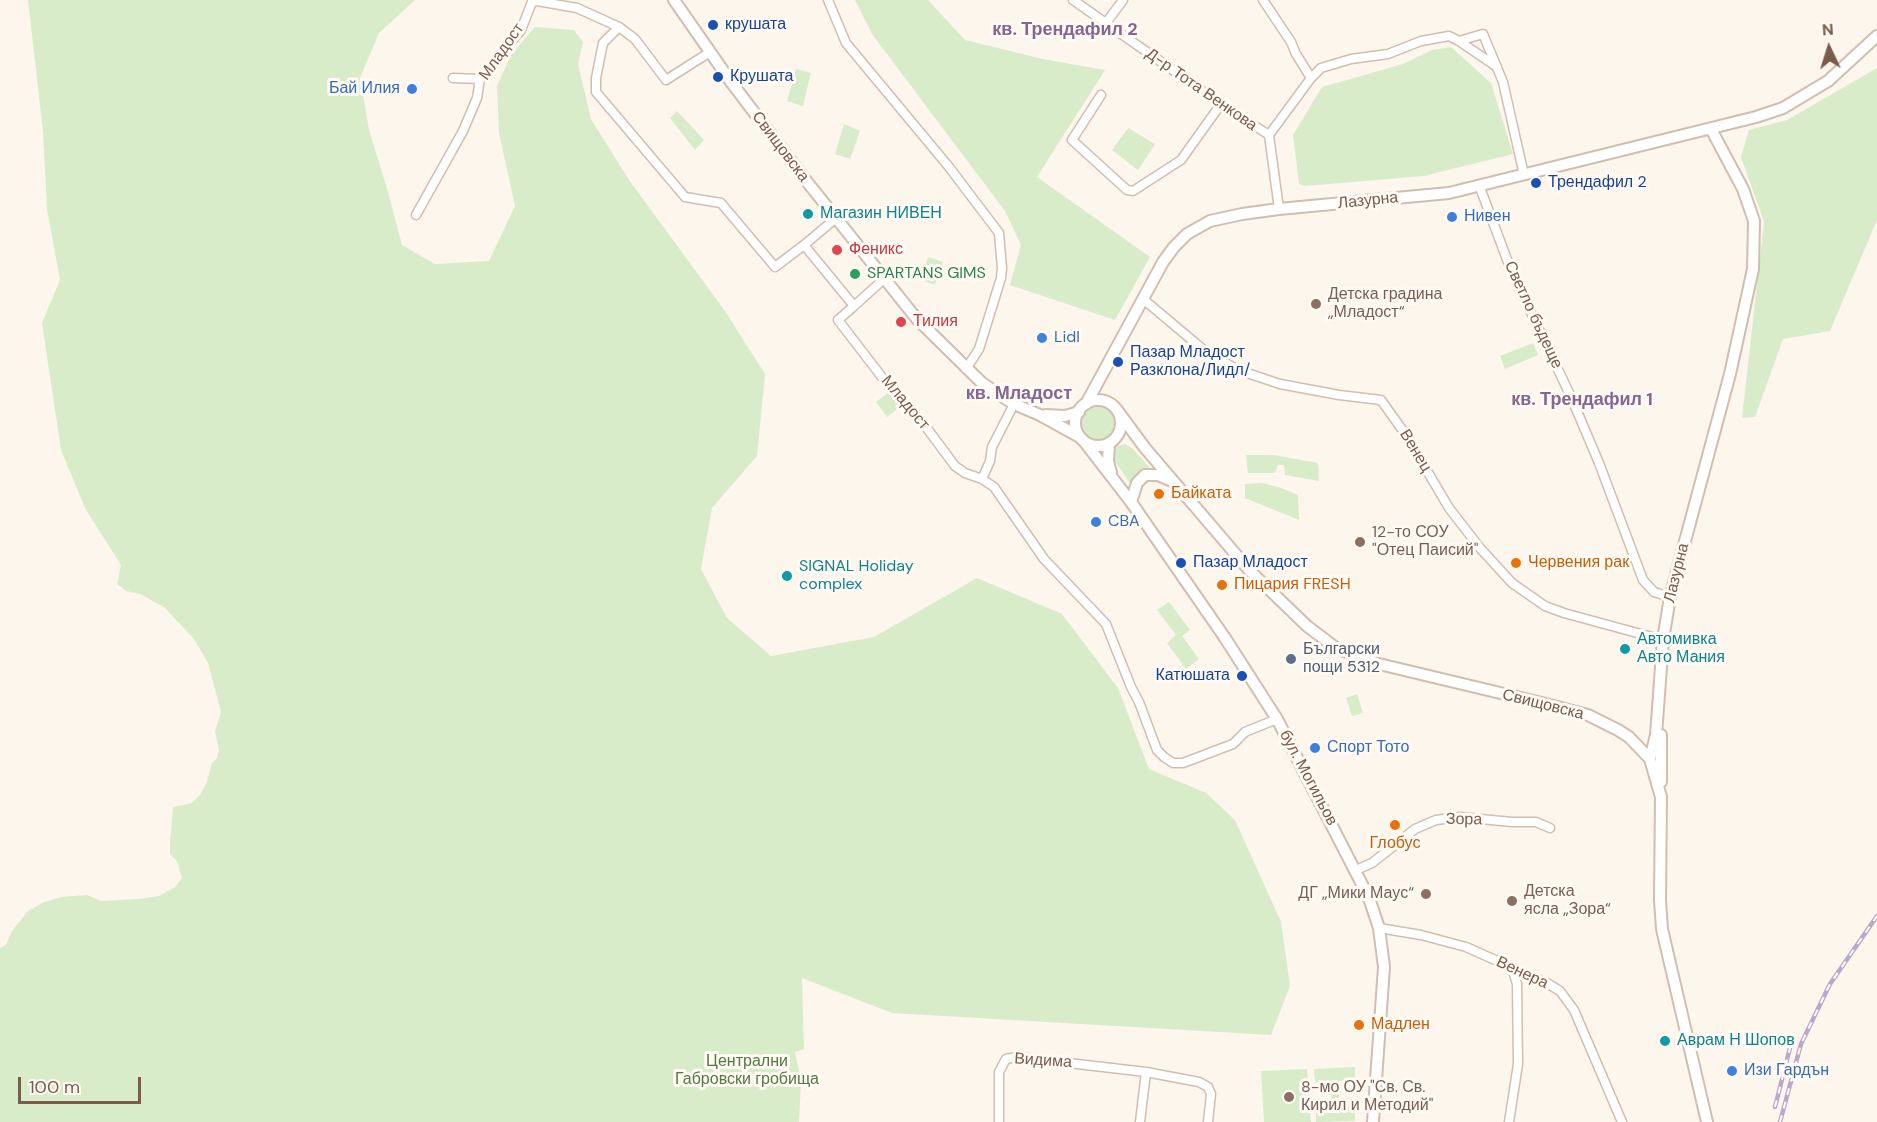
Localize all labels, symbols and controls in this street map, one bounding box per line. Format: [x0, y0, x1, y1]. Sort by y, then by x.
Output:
place label: крушата [725, 15, 786, 35]
marker: крушата [706, 18, 720, 32]
north arrow [1799, 18, 1859, 78]
district label: кв. Трендафил 2 [992, 19, 1138, 41]
text: N [1821, 19, 1834, 40]
street label: Младост [475, 20, 529, 84]
street label: Д-р Тота Венкова [1142, 44, 1260, 136]
place label: Крушата [730, 67, 793, 87]
marker: Крушата [711, 70, 725, 84]
place label: Бай Илия [329, 79, 400, 99]
marker: Бай Илия [405, 82, 419, 96]
street label: Свищовска [747, 108, 813, 186]
place label: Трендафил 2 [1548, 173, 1647, 193]
marker: Трендафил 2 [1529, 176, 1543, 190]
street label: Лазурна [1337, 188, 1399, 214]
place label: Магазин НИВЕН [820, 204, 942, 224]
marker: Магазин НИВЕН [801, 207, 815, 221]
place label: Нивен [1464, 207, 1511, 227]
marker: Нивен [1445, 210, 1459, 224]
place label: Феникс [849, 240, 903, 260]
marker: Феникс [830, 243, 844, 257]
street label: Светло бъдеще [1500, 258, 1566, 372]
place label: SPARTANS GIMS [867, 264, 986, 284]
marker: SPARTANS GIMS [848, 267, 862, 281]
place label: Детска градина „Младост“ [1328, 285, 1442, 323]
marker: Детска градина „Младост“ [1309, 297, 1323, 311]
place label: Тилия [913, 312, 958, 332]
marker: Тилия [894, 315, 908, 329]
place label: Lidl [1054, 328, 1080, 348]
marker: Lidl [1035, 331, 1049, 345]
place label: Пазар Младост Разклона/Лидл/ [1130, 343, 1250, 381]
marker: Пазар Младост Разклона/Лидл/ [1111, 355, 1125, 369]
street label: Младост [877, 372, 933, 434]
district label: кв. Младост [966, 383, 1072, 405]
district label: кв. Трендафил 1 [1511, 389, 1653, 411]
street label: Венец [1395, 426, 1435, 476]
place label: Байката [1171, 484, 1231, 504]
marker: Байката [1152, 487, 1166, 501]
place label: CBA [1108, 512, 1140, 532]
marker: CBA [1089, 515, 1103, 529]
place label: 12-то СОУ "Отец Паисий" [1372, 523, 1478, 561]
marker: 12-то СОУ "Отец Паисий" [1353, 535, 1367, 549]
street label: Лазурна [1660, 541, 1694, 605]
place label: Пазар Младост [1193, 553, 1308, 573]
place label: Червения рак [1528, 553, 1629, 573]
marker: Пазар Младост [1174, 556, 1188, 570]
marker: Червения рак [1509, 556, 1523, 570]
place label: SIGNAL Holiday complex [799, 557, 914, 595]
marker: SIGNAL Holiday complex [780, 569, 794, 583]
place label: Пицария FRESH [1234, 575, 1351, 595]
marker: Пицария FRESH [1215, 578, 1229, 592]
place label: Автомивка Авто Мания [1637, 630, 1725, 668]
place label: Български пощи 5312 [1303, 640, 1380, 678]
marker: Автомивка Авто Мания [1618, 642, 1632, 656]
marker: Български пощи 5312 [1284, 652, 1298, 666]
place label: Катюшата [1155, 666, 1230, 686]
marker: Катюшата [1235, 669, 1249, 683]
street label: Свищовска [1500, 686, 1586, 724]
street label: бул. Могильов [1275, 727, 1341, 829]
place label: Спорт Тото [1327, 738, 1409, 758]
marker: Спорт Тото [1308, 741, 1322, 755]
street label: Зора [1446, 810, 1482, 830]
marker: Глобус [1388, 818, 1402, 832]
place label: Глобус [1370, 834, 1420, 854]
place label: Детска ясла „Зора“ [1524, 882, 1611, 920]
place label: ДГ „Мики Маус“ [1298, 884, 1414, 904]
marker: ДГ „Мики Маус“ [1419, 887, 1433, 901]
marker: Детска ясла „Зора“ [1505, 894, 1519, 908]
street label: Венера [1493, 953, 1551, 993]
place label: Мадлен [1371, 1015, 1430, 1035]
marker: Мадлен [1352, 1018, 1366, 1032]
place label: Аврам Н Шопов [1677, 1031, 1795, 1051]
marker: Аврам Н Шопов [1658, 1034, 1672, 1048]
street label: Видима [1014, 1049, 1072, 1073]
park label: Централни Габровски гробища [675, 1052, 819, 1090]
place label: Изи Гардън [1744, 1061, 1829, 1081]
marker: Изи Гардън [1725, 1064, 1739, 1078]
scale bar [21, 1065, 144, 1103]
text: 100 m [29, 1075, 80, 1099]
place label: 8-мо ОУ "Св. Св. Кирил и Методий" [1301, 1078, 1433, 1116]
marker: 8-мо ОУ "Св. Св. Кирил и Методий" [1282, 1090, 1296, 1104]

